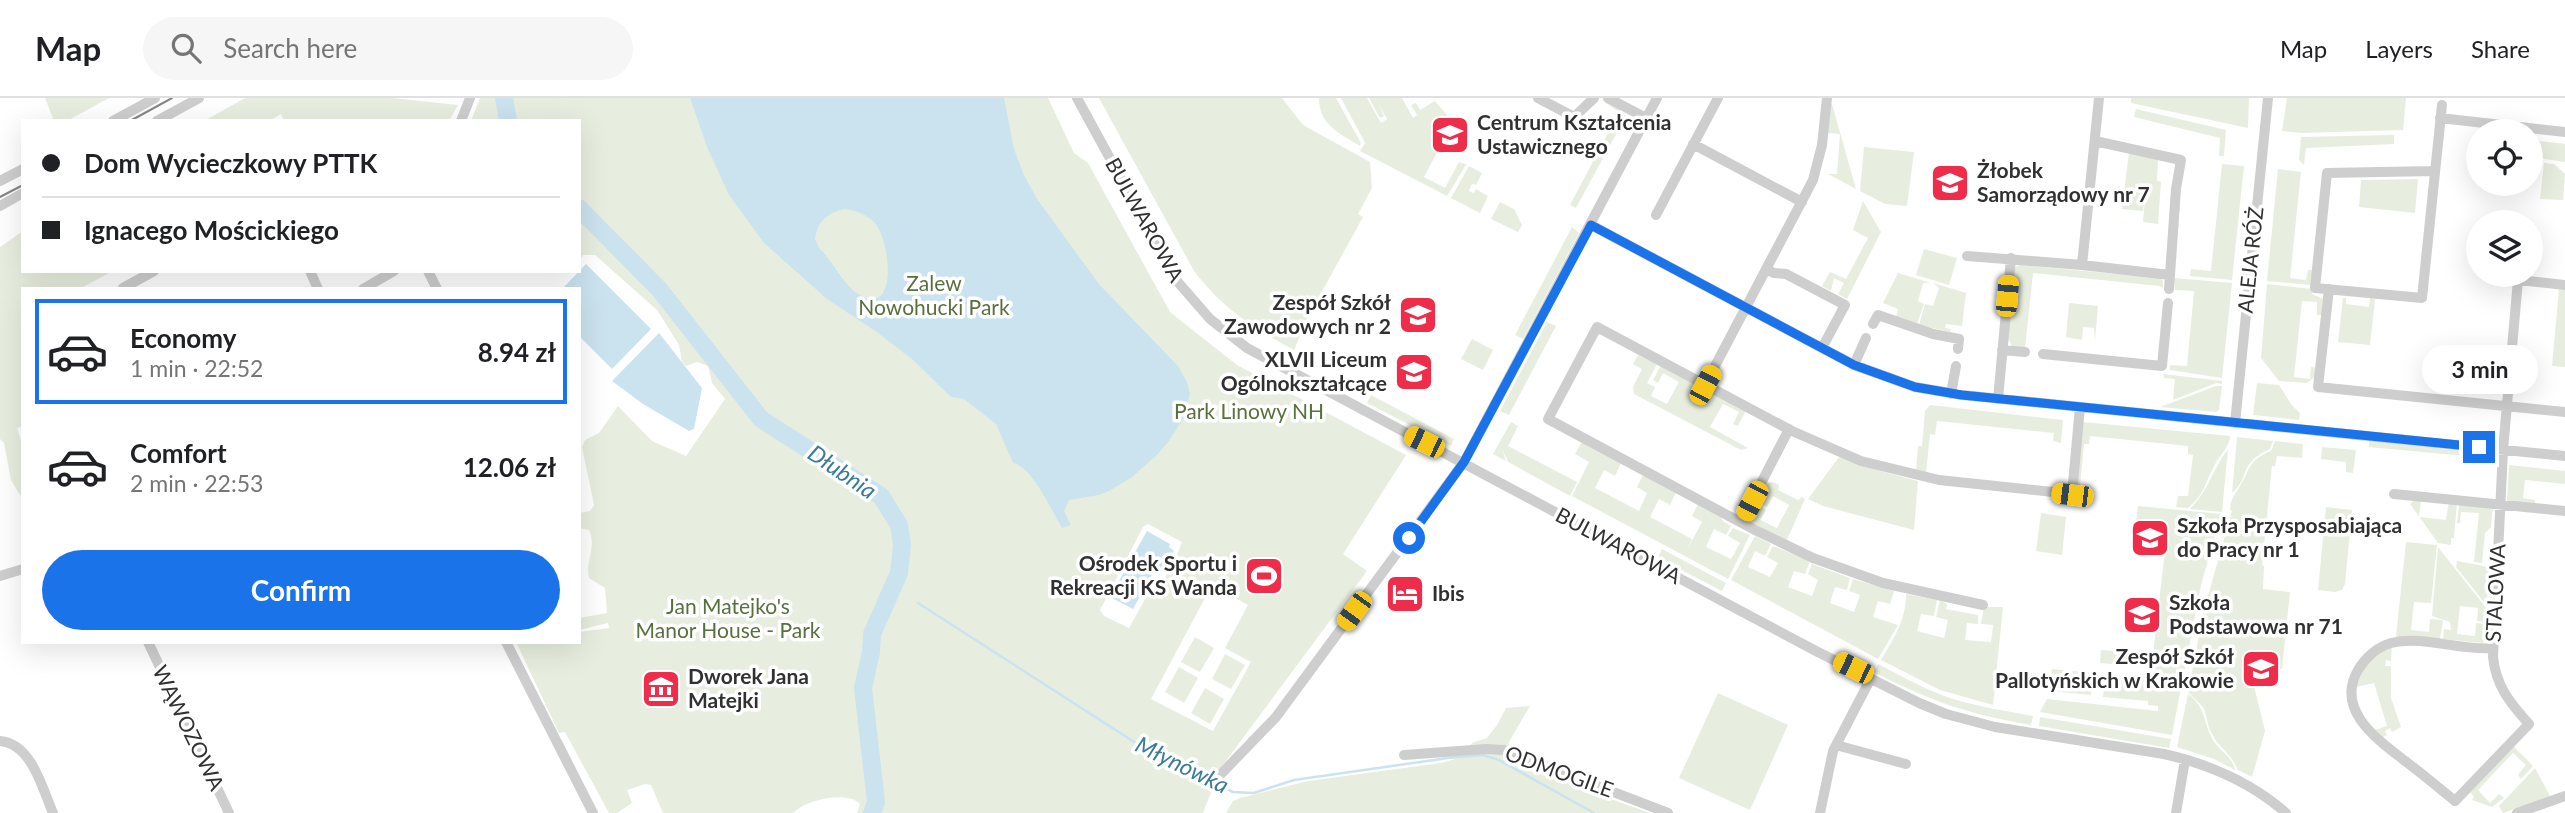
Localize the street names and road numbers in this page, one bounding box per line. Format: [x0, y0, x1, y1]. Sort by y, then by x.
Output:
street label: BULWAROWA [1101, 153, 1190, 286]
street label: ALEJA RÓŻ [2231, 205, 2268, 314]
street label: BULWAROWA [1552, 501, 1686, 589]
street label: STALOWA [2479, 542, 2510, 643]
street label: WĄWOZOWA [148, 661, 231, 795]
street label: ODMOGILE [1502, 739, 1617, 802]

